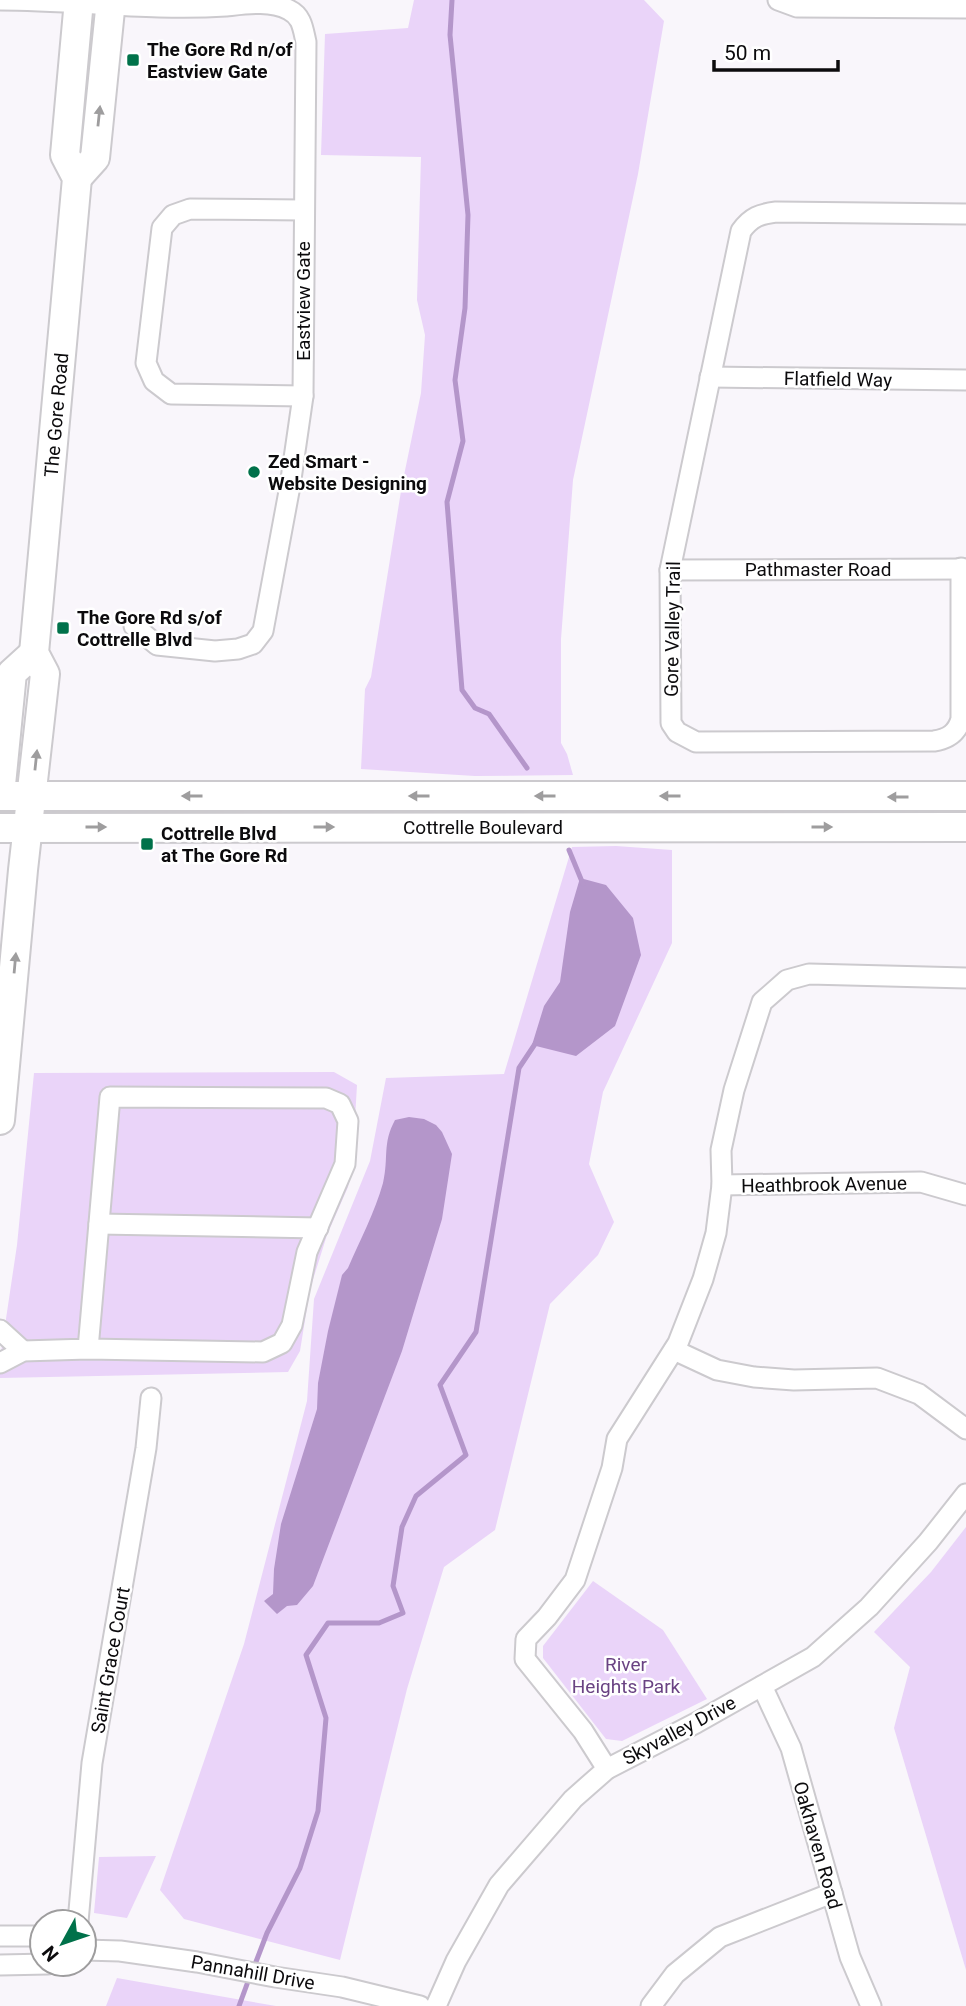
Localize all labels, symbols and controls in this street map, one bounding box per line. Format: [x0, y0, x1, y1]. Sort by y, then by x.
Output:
scale bar [714, 28, 838, 72]
place label: The Gore Rd n/of Eastview Gate [147, 38, 293, 83]
text: 50 m [724, 41, 771, 65]
marker: The Gore Rd n/of Eastview Gate [125, 52, 141, 68]
one-way arrow [94, 105, 105, 127]
street label: Eastview Gate [292, 241, 315, 361]
street label: The Gore Road [40, 352, 73, 478]
street label: Flatfield Way [784, 367, 892, 392]
place label: Zed Smart - Website Designing [268, 450, 427, 495]
marker: Zed Smart - Website Designing [246, 464, 262, 480]
street label: Pathmaster Road [745, 558, 891, 581]
street label: Gore Valley Trail [660, 561, 685, 697]
place label: The Gore Rd s/of Cottrelle Blvd [77, 606, 222, 651]
marker: The Gore Rd s/of Cottrelle Blvd [55, 620, 71, 636]
one-way arrow [31, 749, 42, 771]
one-way arrow [180, 790, 202, 802]
one-way arrow [408, 790, 430, 802]
one-way arrow [534, 790, 556, 801]
one-way arrow [659, 790, 681, 802]
one-way arrow [887, 791, 909, 802]
street label: Cottrelle Boulevard [403, 816, 563, 839]
one-way arrow [86, 821, 108, 833]
one-way arrow [313, 821, 335, 833]
one-way arrow [812, 821, 834, 833]
place label: Cottrelle Blvd at The Gore Rd [161, 822, 288, 867]
marker: Cottrelle Blvd at The Gore Rd [139, 836, 155, 852]
one-way arrow [10, 951, 21, 973]
street label: Heathbrook Avenue [741, 1172, 907, 1197]
street label: Saint Grace Court [86, 1585, 135, 1735]
park label: River Heights Park [572, 1653, 681, 1698]
street label: Skyvalley Drive [619, 1691, 740, 1770]
street label: Oakhaven Road [788, 1779, 847, 1912]
north arrow [28, 1908, 98, 1978]
text: N [37, 1941, 63, 1966]
street label: Pannahill Drive [189, 1950, 317, 1995]

